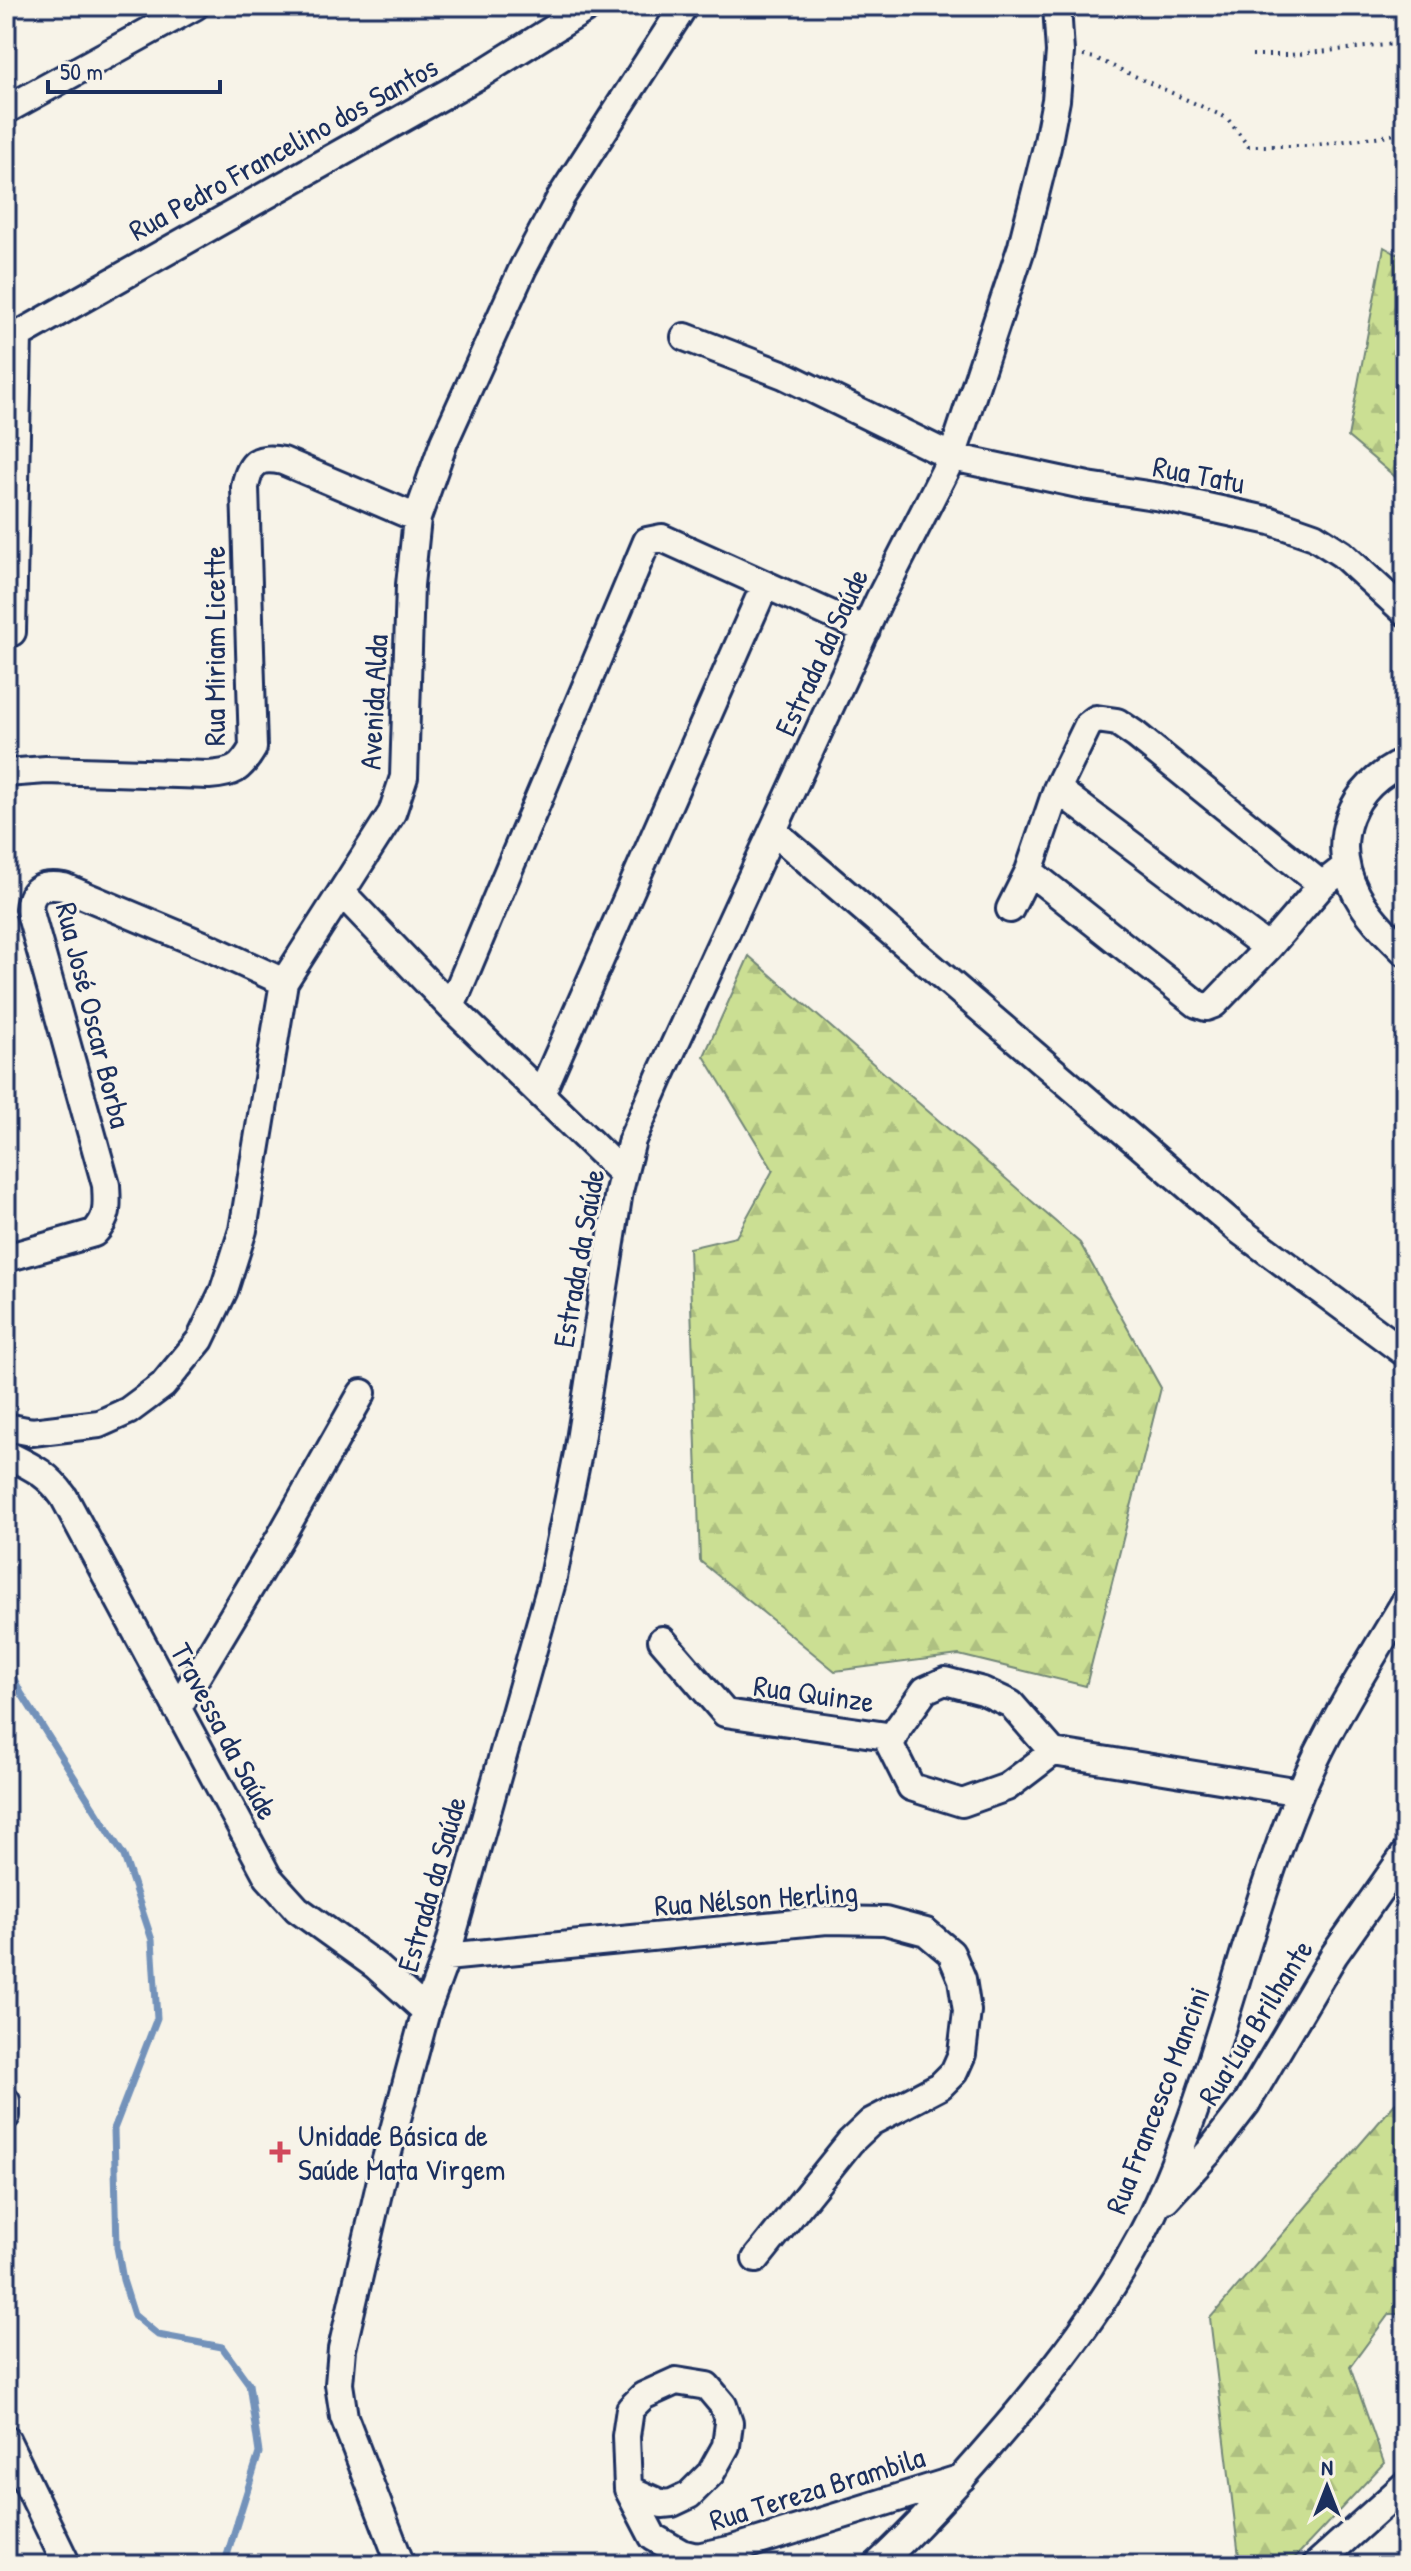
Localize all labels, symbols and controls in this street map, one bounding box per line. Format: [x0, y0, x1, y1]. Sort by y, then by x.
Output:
scale bar [48, 44, 220, 94]
street label: Rua Pedro Francelino dos Santos [121, 46, 445, 250]
text: 50 m [60, 55, 103, 87]
street label: Rua Tatu [1150, 446, 1248, 502]
street label: Rua Miriam Licette [194, 546, 234, 746]
street label: Estrada da Saúde [765, 562, 877, 742]
street label: Avenida Alda [349, 633, 397, 771]
street label: Rua José Oscar Borba [47, 898, 141, 1132]
street label: Estrada da Saúde [543, 1166, 613, 1350]
street label: Travessa da Saúde [162, 1636, 288, 1826]
street label: Rua Quinze [751, 1665, 877, 1721]
street label: Estrada da Saúde [387, 1792, 475, 1976]
street label: Rua Nélson Herling [653, 1871, 859, 1925]
street label: Rua Lua Brilhante [1188, 1932, 1322, 2112]
street label: Rua Francesco Mancini [1095, 1981, 1219, 2219]
place label: Unidade Básica de Saúde Mata Virgem [298, 2115, 505, 2189]
marker: Unidade Básica de Saúde Mata Virgem [269, 2141, 291, 2163]
street label: Rua Tereza Brambila [705, 2436, 930, 2540]
north arrow [1287, 2447, 1367, 2527]
text: N [1321, 2452, 1333, 2482]

